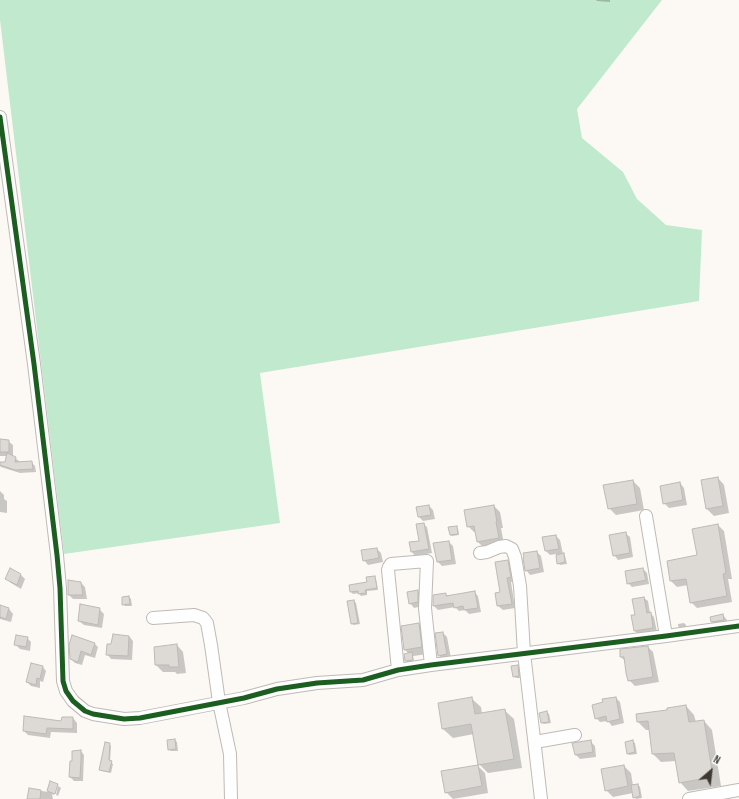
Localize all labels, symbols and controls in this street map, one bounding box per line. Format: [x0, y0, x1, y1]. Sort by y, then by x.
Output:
north arrow [691, 751, 731, 791]
text: N [711, 753, 723, 767]

